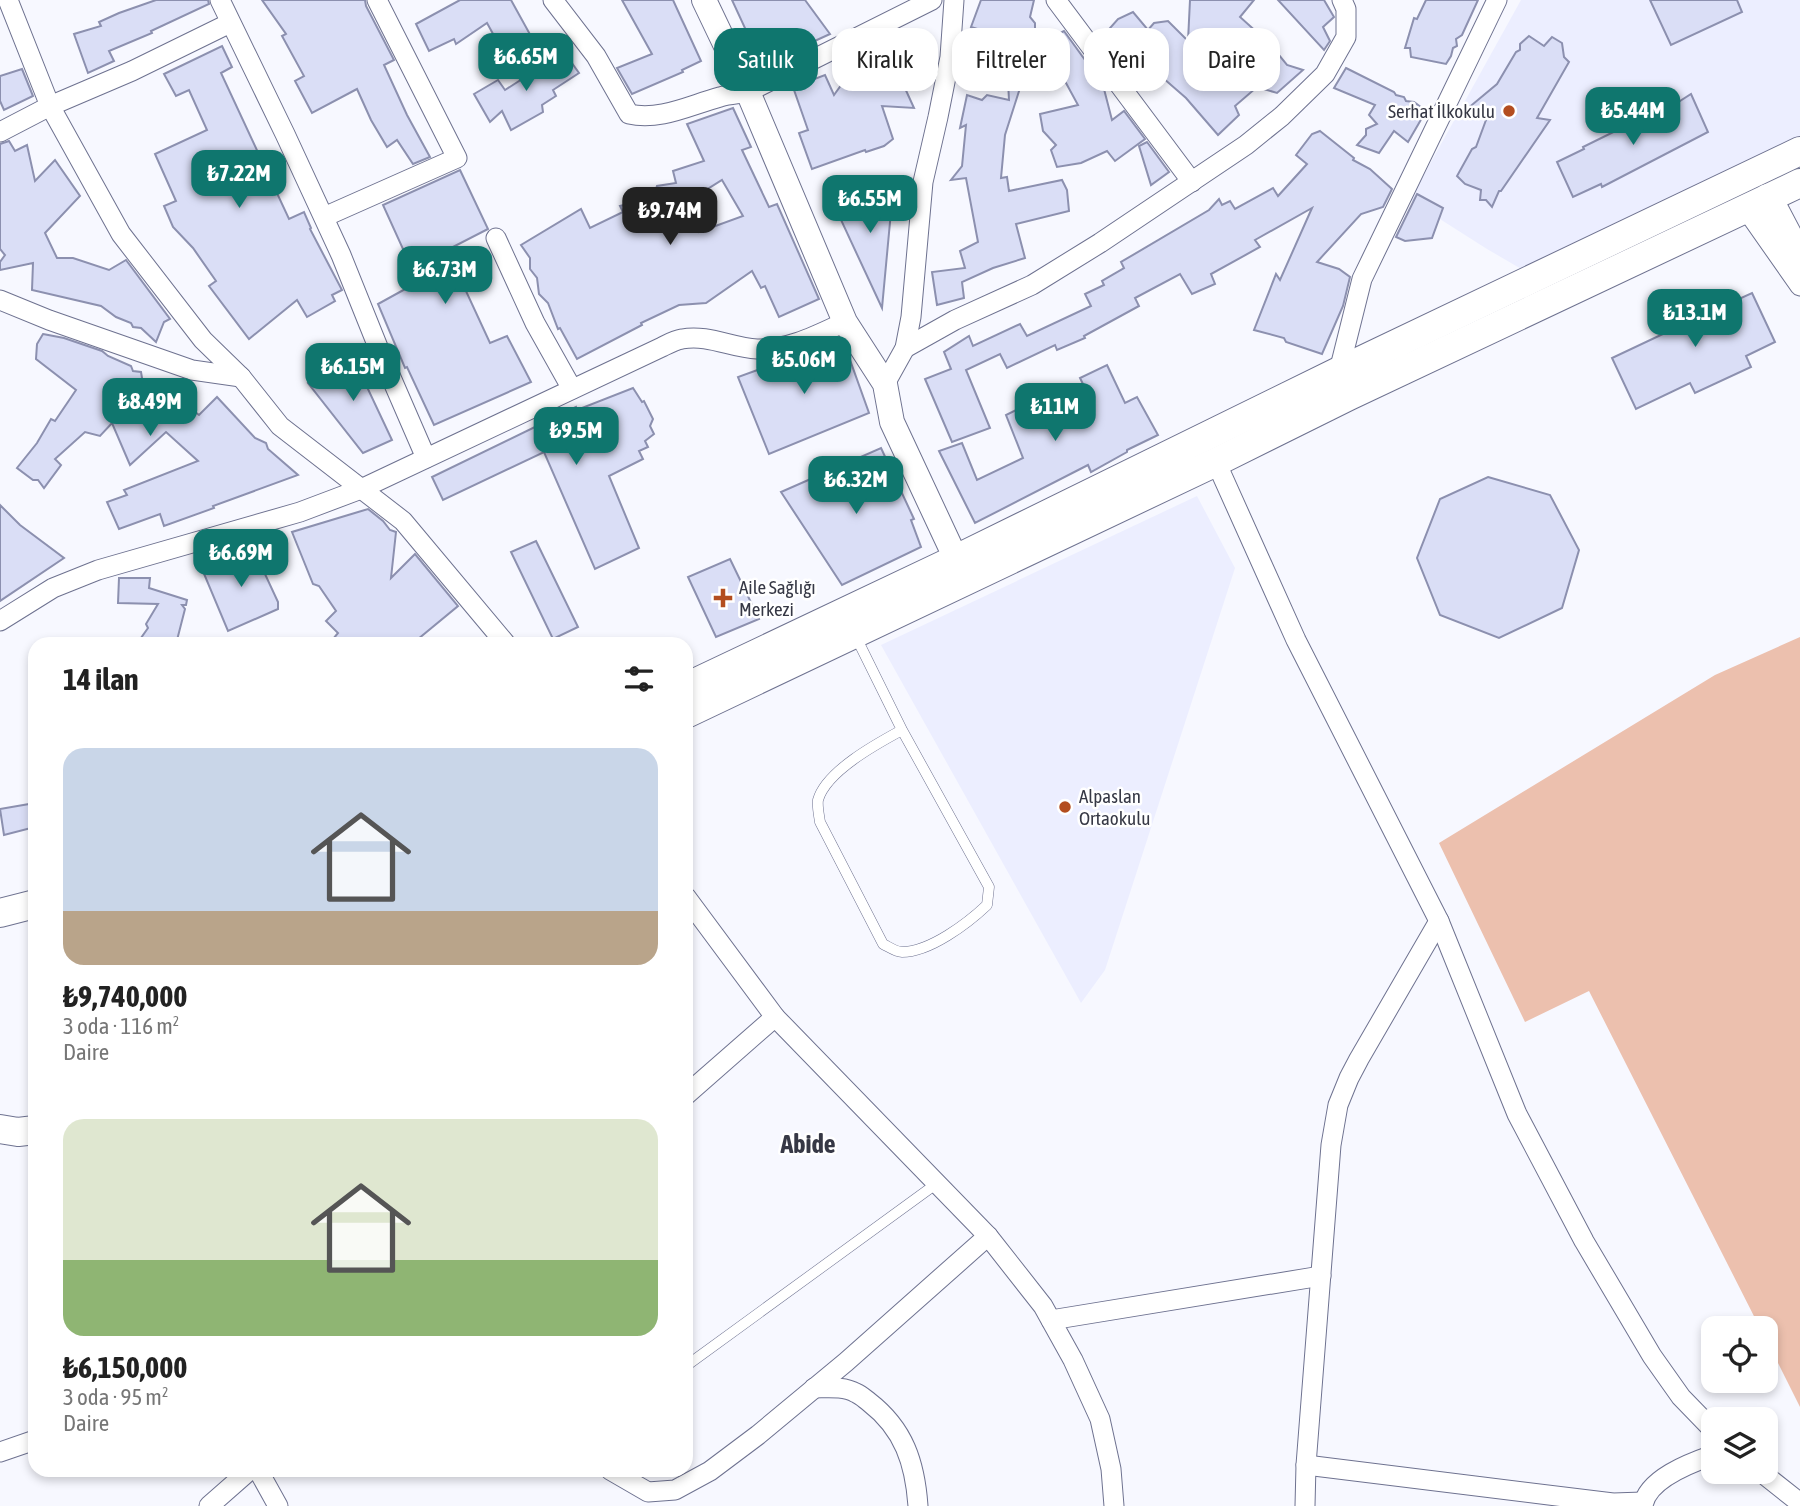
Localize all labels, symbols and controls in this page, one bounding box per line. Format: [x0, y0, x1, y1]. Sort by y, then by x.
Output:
chip: Satılık [714, 28, 818, 91]
chip: Kiralık [832, 28, 938, 91]
chip: Filtreler [952, 28, 1070, 91]
chip: Yeni [1084, 28, 1169, 91]
chip: Daire [1183, 28, 1280, 91]
pin: ₺6.65M [469, 34, 583, 93]
text: ₺6.65M [494, 43, 558, 69]
pin: ₺5.44M [1576, 88, 1690, 147]
text: ₺5.44M [1601, 97, 1665, 123]
place label: Serhat İlkokulu [1388, 100, 1495, 122]
marker: Serhat İlkokulu [1501, 103, 1517, 119]
pin: ₺7.22M [182, 150, 296, 210]
text: ₺7.22M [207, 160, 271, 186]
pin: ₺6.55M [813, 176, 927, 235]
text: ₺6.55M [838, 185, 902, 211]
pin: ₺9.74M [613, 188, 727, 247]
text: ₺9.74M [638, 197, 702, 223]
pin: ₺6.73M [388, 246, 502, 306]
text: ₺6.73M [413, 256, 477, 282]
pin: ₺13.1M [1638, 290, 1752, 349]
text: ₺13.1M [1663, 299, 1727, 325]
pin: ₺5.06M [747, 336, 861, 396]
pin: ₺6.15M [296, 344, 410, 403]
text: ₺5.06M [772, 346, 836, 372]
text: ₺6.15M [321, 353, 385, 379]
pin: ₺8.49M [93, 378, 207, 438]
pin: ₺11M [1014, 384, 1096, 443]
text: ₺8.49M [118, 388, 182, 414]
text: ₺11M [1031, 393, 1079, 419]
pin: ₺9.5M [527, 407, 625, 467]
text: ₺9.5M [550, 417, 602, 443]
pin: ₺6.32M [799, 456, 913, 516]
text: ₺6.32M [824, 466, 888, 492]
pin: ₺6.69M [184, 530, 298, 589]
text: ₺6.69M [209, 539, 273, 565]
place label: Aile Sağlığı Merkezi [739, 576, 816, 620]
marker: Aile Sağlığı Merkezi [713, 588, 733, 608]
icon: filters [620, 660, 658, 698]
text: 14 ilan [63, 662, 139, 696]
place label: Alpaslan Ortaokulu [1079, 785, 1151, 829]
icon: home [298, 794, 424, 920]
marker: Alpaslan Ortaokulu [1057, 799, 1073, 815]
text: ₺9,740,000 [63, 979, 187, 1013]
text: 3 oda · 116 m² [63, 1013, 179, 1039]
text: Daire [63, 1039, 109, 1065]
district label: Abide [779, 1129, 836, 1159]
icon: home [298, 1165, 424, 1291]
map controls [1701, 1316, 1778, 1484]
button: locate [1701, 1316, 1778, 1393]
text: ₺6,150,000 [63, 1350, 187, 1384]
text: 3 oda · 95 m² [63, 1384, 168, 1410]
button: layers [1701, 1407, 1778, 1484]
text: Daire [63, 1410, 109, 1436]

